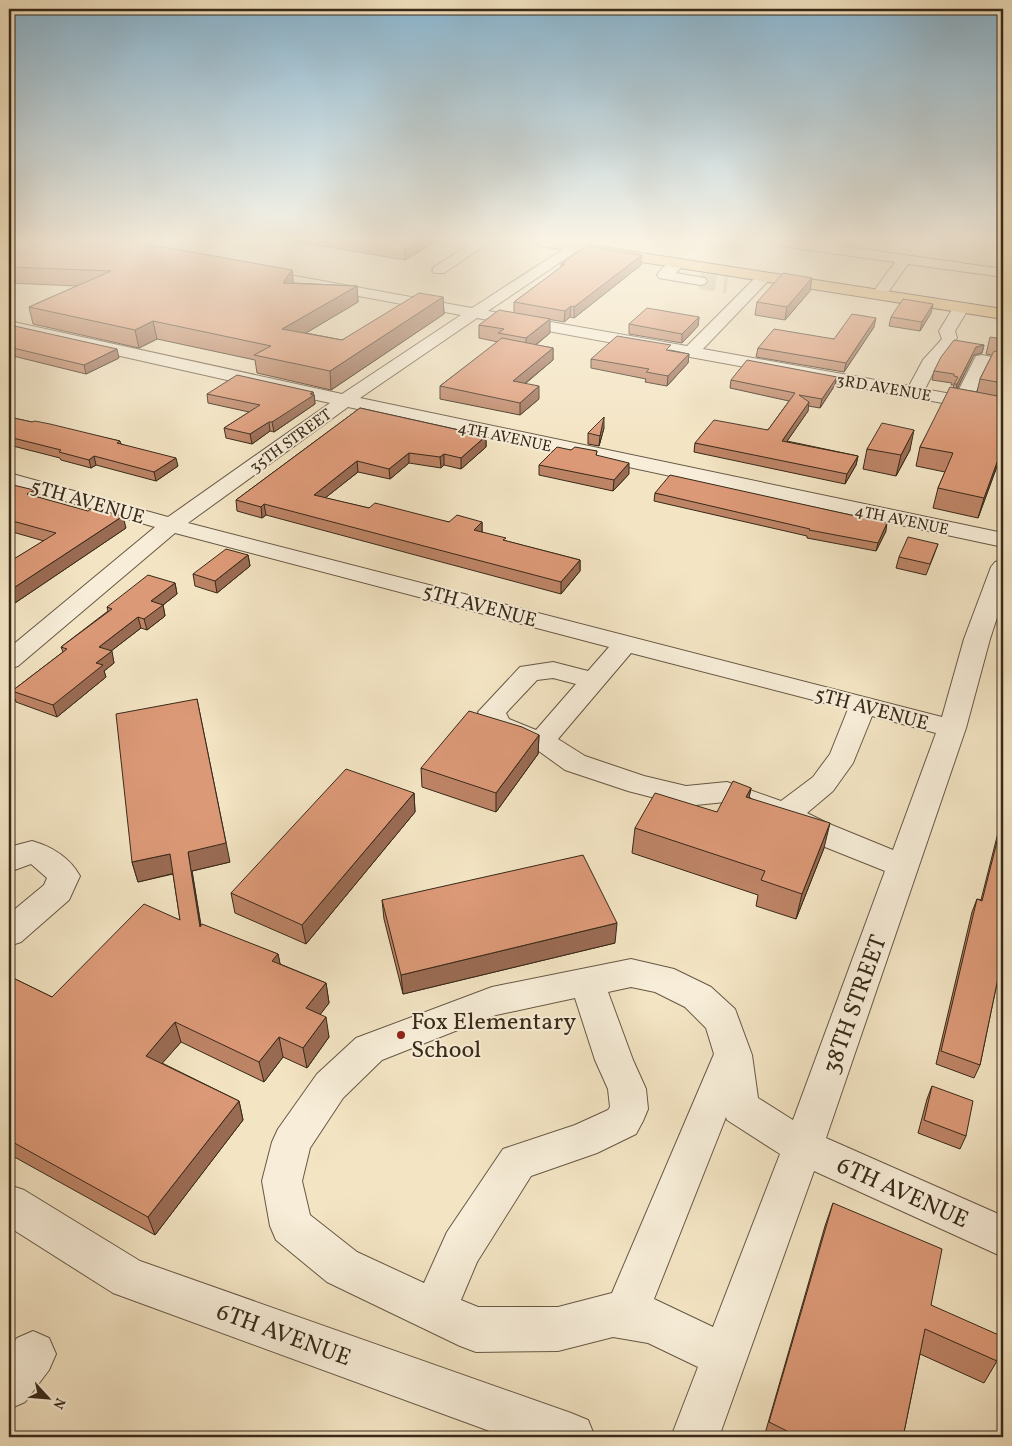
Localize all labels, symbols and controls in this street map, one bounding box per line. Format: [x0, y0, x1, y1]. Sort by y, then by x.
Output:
street label: 3RD AVENUE [835, 370, 933, 408]
street label: 35TH STREET [246, 404, 337, 479]
street label: 4TH AVENUE [456, 417, 554, 459]
street label: 5TH AVENUE [27, 473, 148, 533]
street label: 4TH AVENUE [853, 500, 951, 542]
street label: 5TH AVENUE [419, 578, 540, 636]
street label: 5TH AVENUE [811, 681, 932, 739]
street label: 38TH STREET [815, 931, 897, 1079]
place label: Fox Elementary School [411, 1006, 576, 1068]
marker: Fox Elementary School [395, 1029, 407, 1041]
street label: 6TH AVENUE [831, 1150, 974, 1238]
street label: 6TH AVENUE [211, 1296, 355, 1376]
north arrow [22, 1374, 72, 1424]
text: N [48, 1394, 69, 1412]

